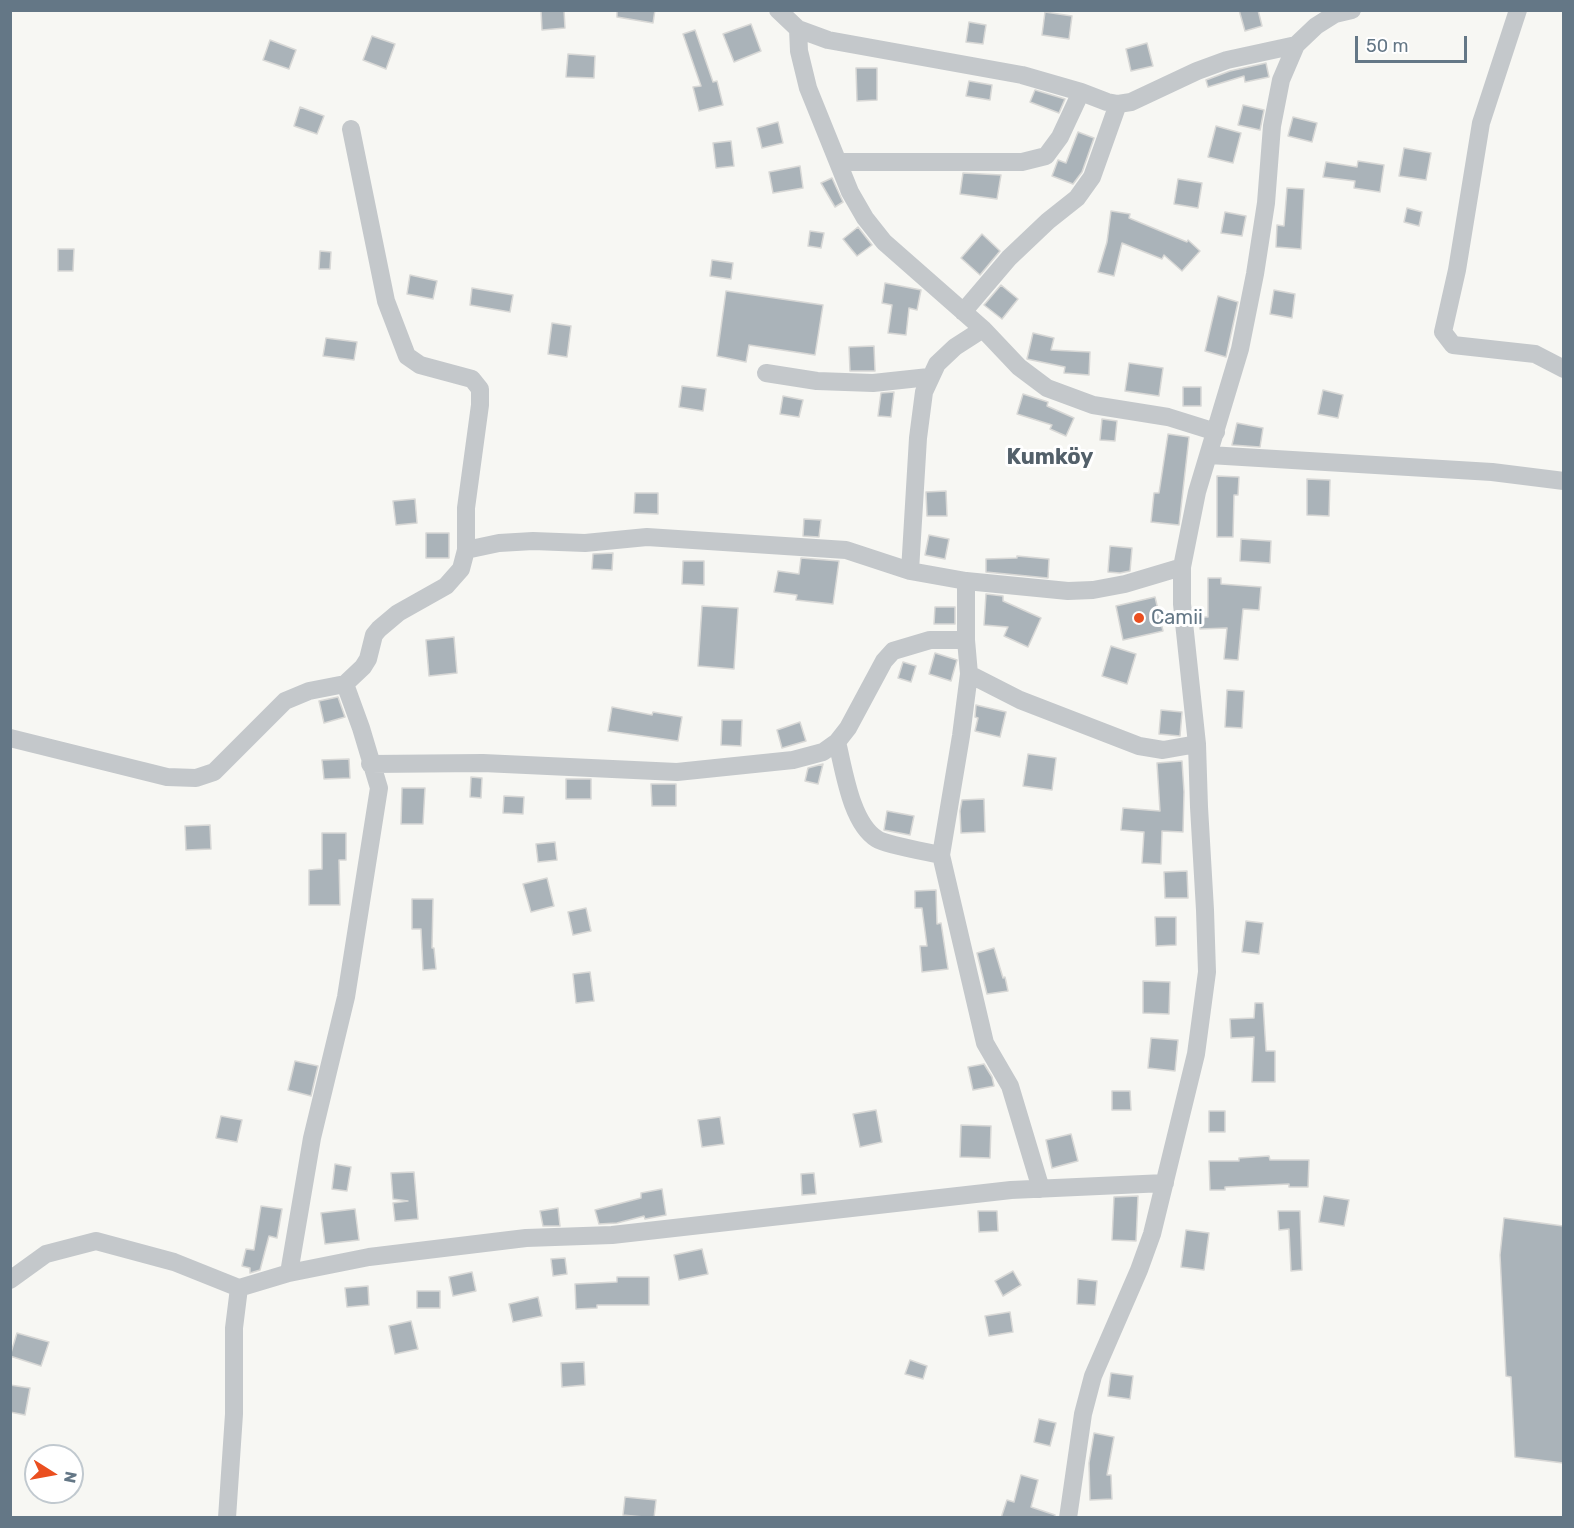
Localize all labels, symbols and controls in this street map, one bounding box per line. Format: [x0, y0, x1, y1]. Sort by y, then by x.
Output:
scale bar [1358, 24, 1470, 62]
text: 50 m [1366, 35, 1409, 57]
district label: Kumköy [1007, 445, 1093, 471]
place label: Camii [1151, 606, 1203, 630]
marker: Camii [1132, 611, 1146, 625]
north arrow [24, 1444, 84, 1504]
text: N [60, 1470, 81, 1485]

